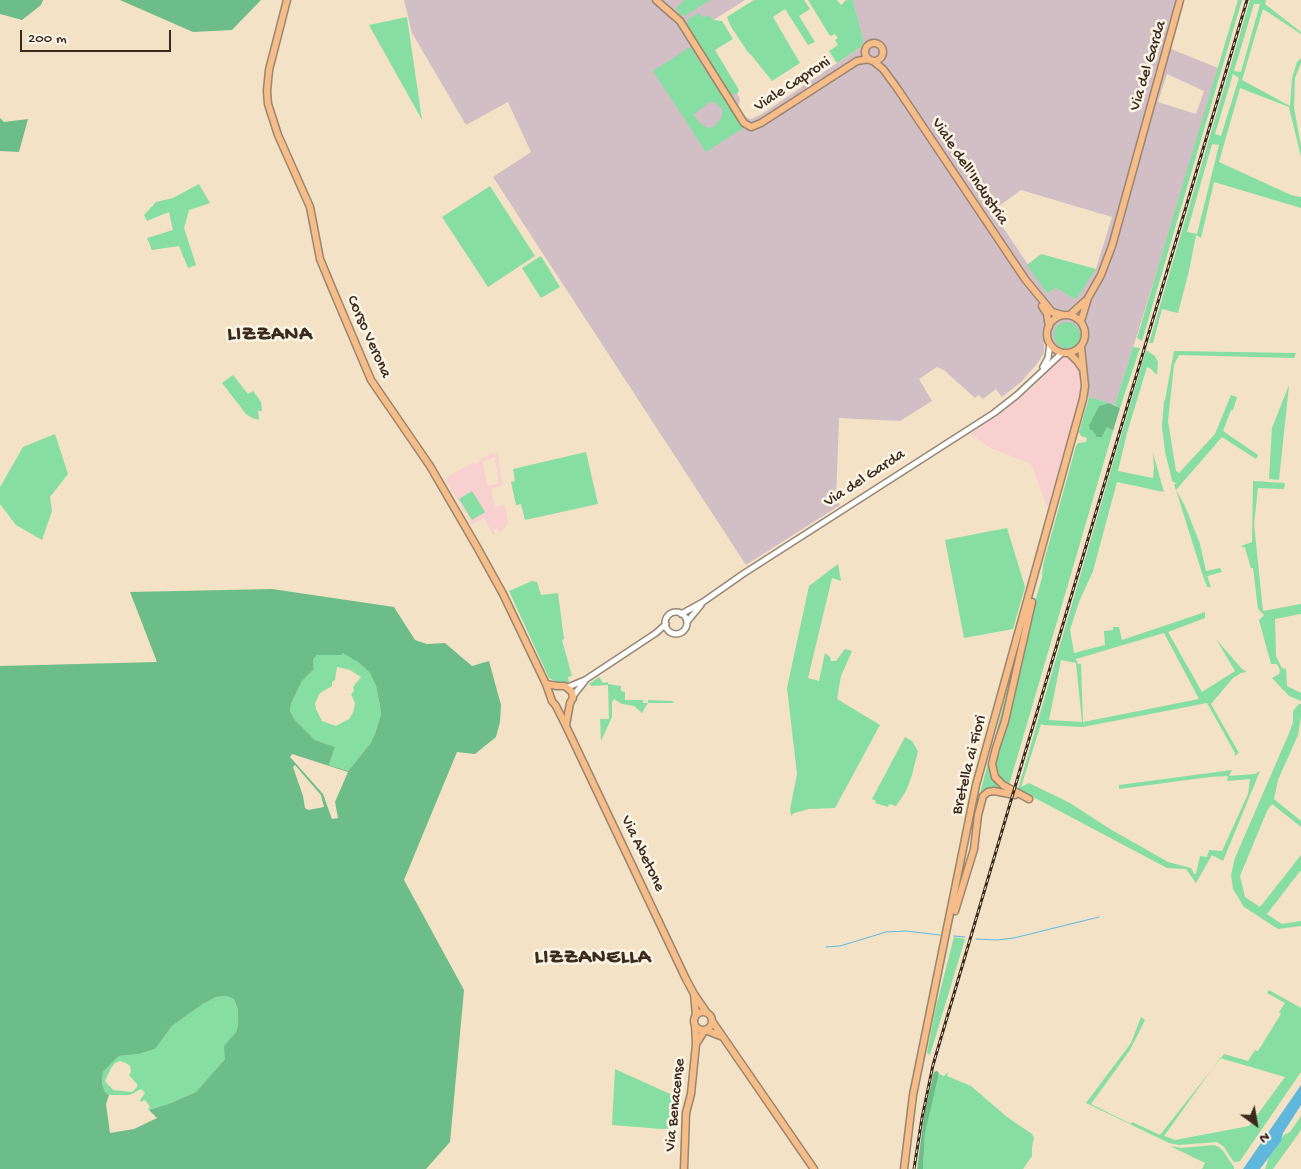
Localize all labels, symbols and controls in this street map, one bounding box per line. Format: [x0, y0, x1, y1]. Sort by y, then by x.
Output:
street label: Via del Garda [1126, 19, 1172, 113]
scale bar [22, 20, 174, 52]
text: 200 m [28, 30, 67, 48]
street label: Viale Caproni [751, 53, 835, 117]
street label: Viale dell'Industria [926, 115, 1012, 229]
street label: Corso Verona [341, 293, 395, 381]
district label: LIZZANA [226, 323, 314, 349]
street label: Via del Garda [821, 446, 909, 512]
street label: Bretella ai Fiori [948, 713, 992, 817]
street label: Via Abetone [615, 813, 669, 895]
district label: LIZZANELLA [533, 946, 653, 972]
street label: Via Benacense [662, 1058, 690, 1152]
north arrow [1231, 1099, 1281, 1149]
text: N [1256, 1128, 1273, 1147]

